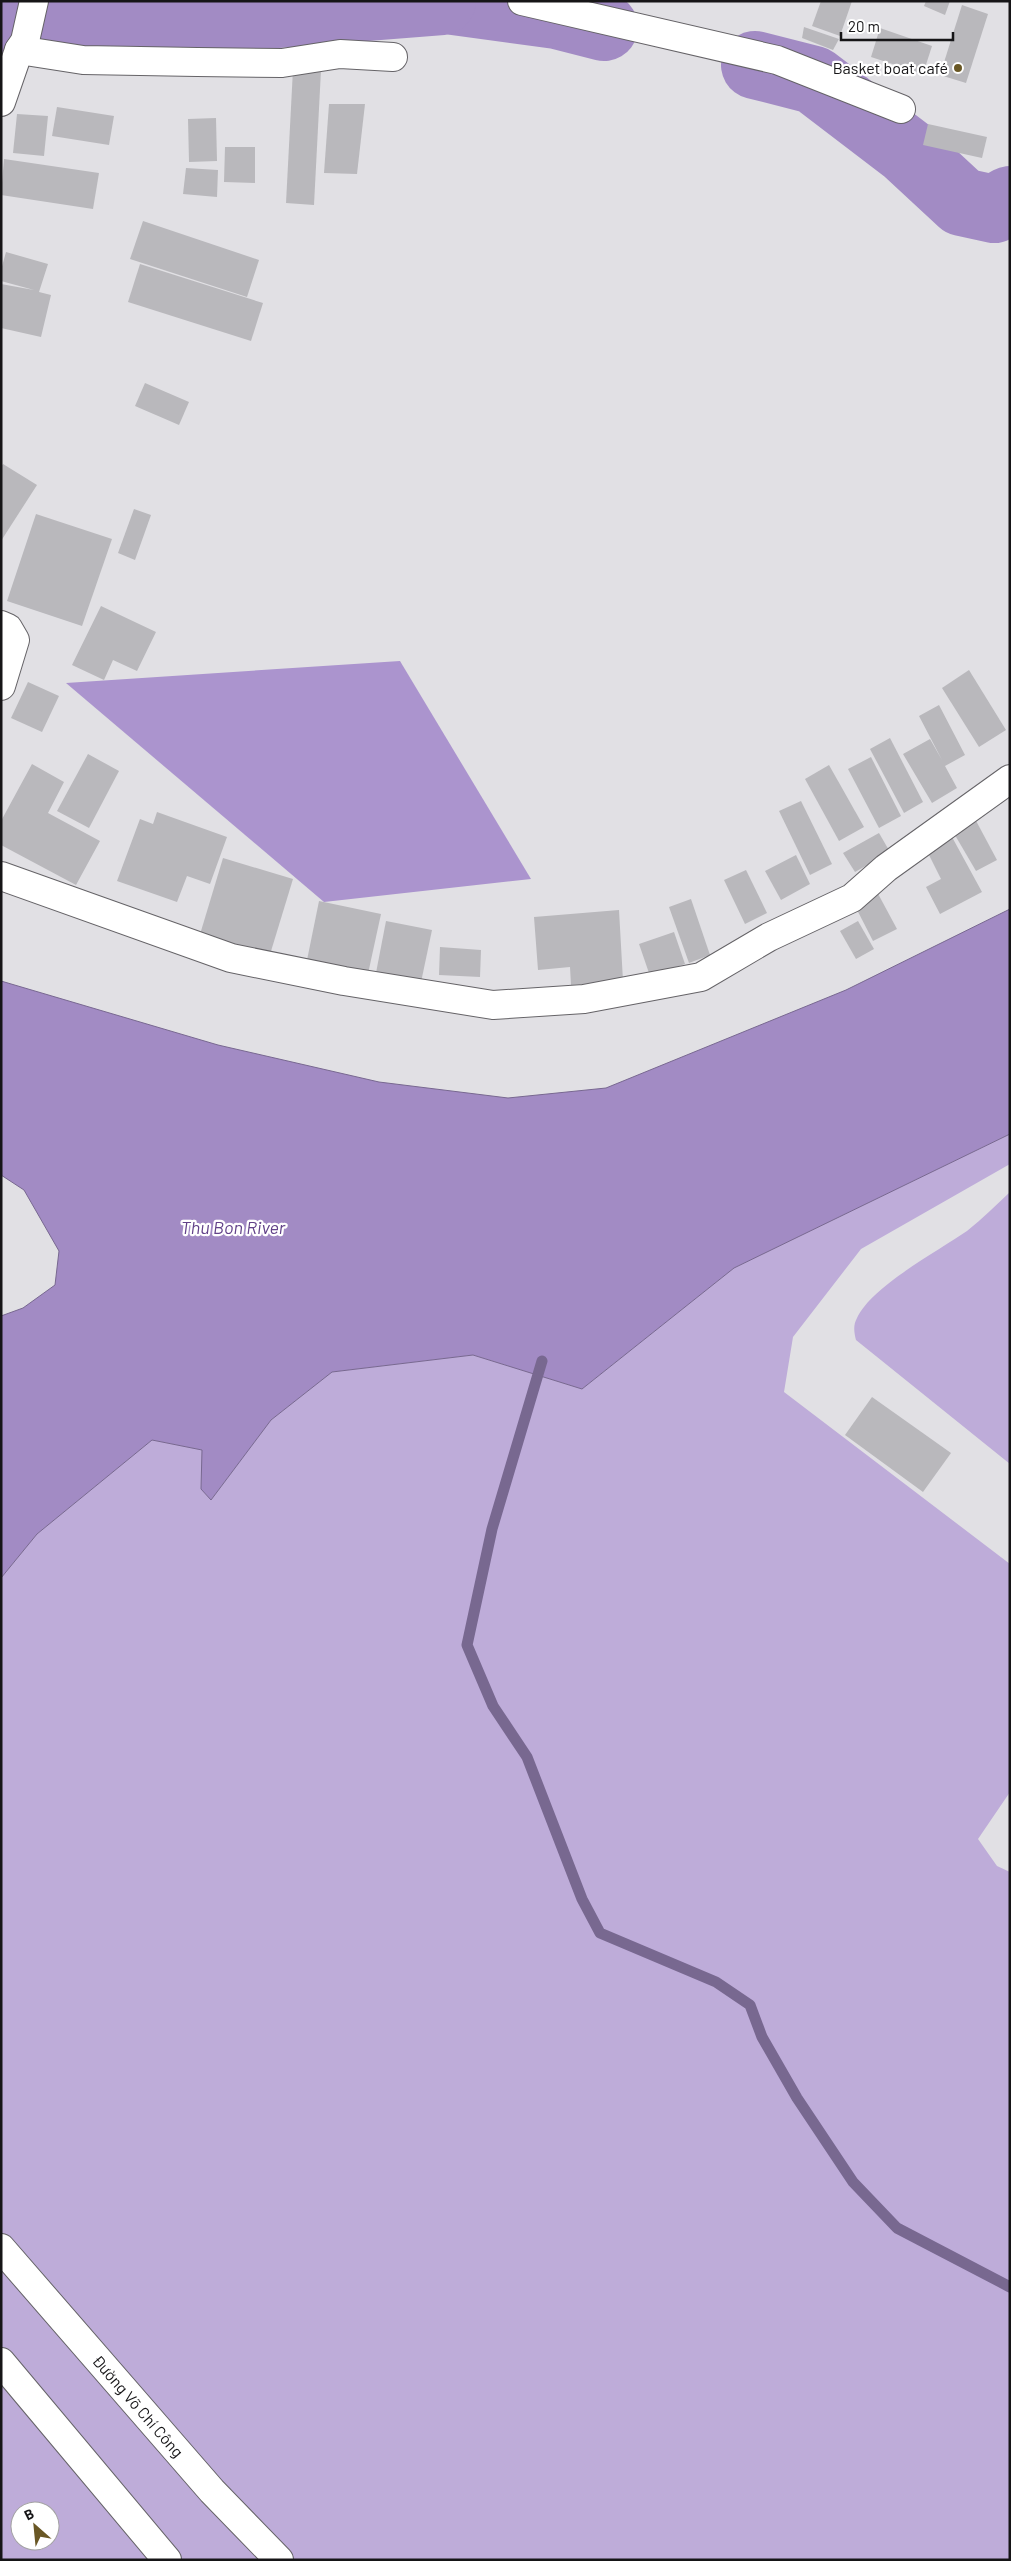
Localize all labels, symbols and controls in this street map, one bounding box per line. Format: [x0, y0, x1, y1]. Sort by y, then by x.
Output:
scale bar [841, 10, 954, 42]
text: 20 m [848, 17, 880, 35]
place label: Basket boat café [833, 58, 948, 77]
marker: Basket boat café [952, 62, 964, 74]
water label: Thu Bon River [181, 1216, 286, 1238]
street label: Đường Võ Chí Công [89, 2351, 188, 2461]
north arrow [10, 2501, 60, 2551]
text: B [21, 2504, 37, 2524]

